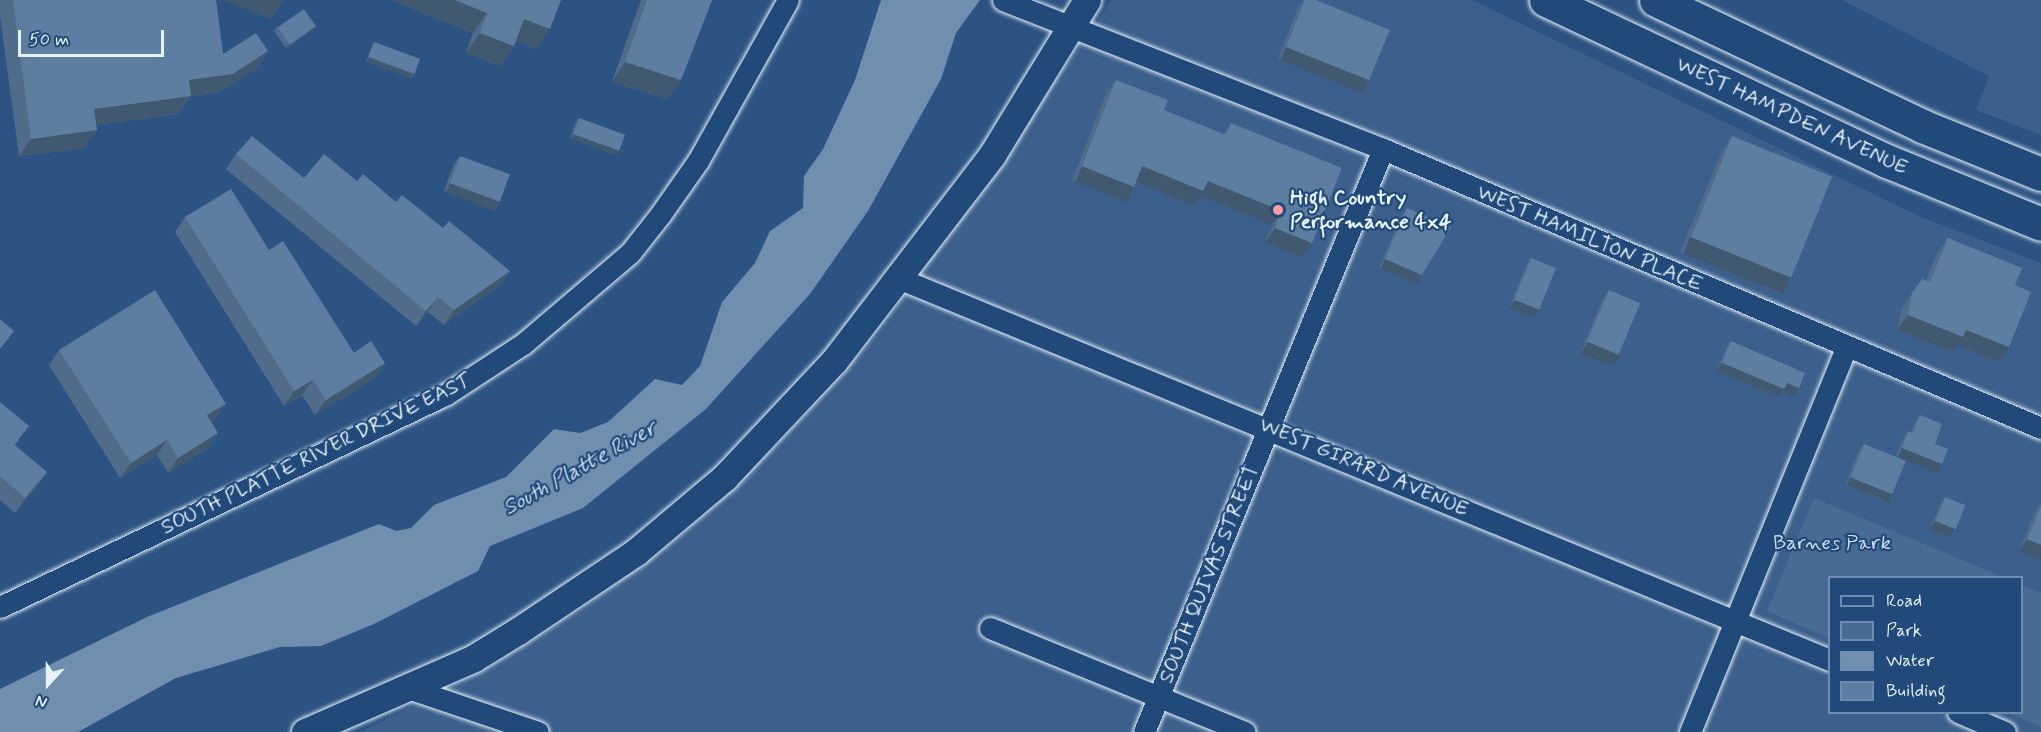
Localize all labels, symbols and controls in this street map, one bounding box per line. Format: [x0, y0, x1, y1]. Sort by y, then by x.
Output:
scale bar [21, 18, 166, 56]
text: 50 m [29, 28, 69, 52]
street label: WEST HAMPDEN AVENUE [1672, 51, 1912, 181]
street label: WEST HAMILTON PLACE [1474, 179, 1706, 297]
place label: High Country Performance 4x4 [1290, 185, 1451, 235]
marker: High Country Performance 4x4 [1271, 203, 1285, 217]
street label: SOUTH PLATTE RIVER DRIVE EAST [153, 366, 479, 542]
street label: WEST GIRARD AVENUE [1254, 411, 1474, 523]
water label: South Platte River [499, 416, 661, 522]
street label: SOUTH QUIVAS STREET [1154, 461, 1264, 687]
park label: Barnes Park [1775, 530, 1889, 556]
legend [1828, 576, 2023, 714]
text: Road [1886, 589, 1922, 613]
text: Park [1886, 619, 1922, 643]
text: Water [1886, 649, 1934, 673]
north arrow [18, 654, 78, 714]
text: Building [1886, 679, 1946, 703]
text: N [33, 690, 50, 713]

